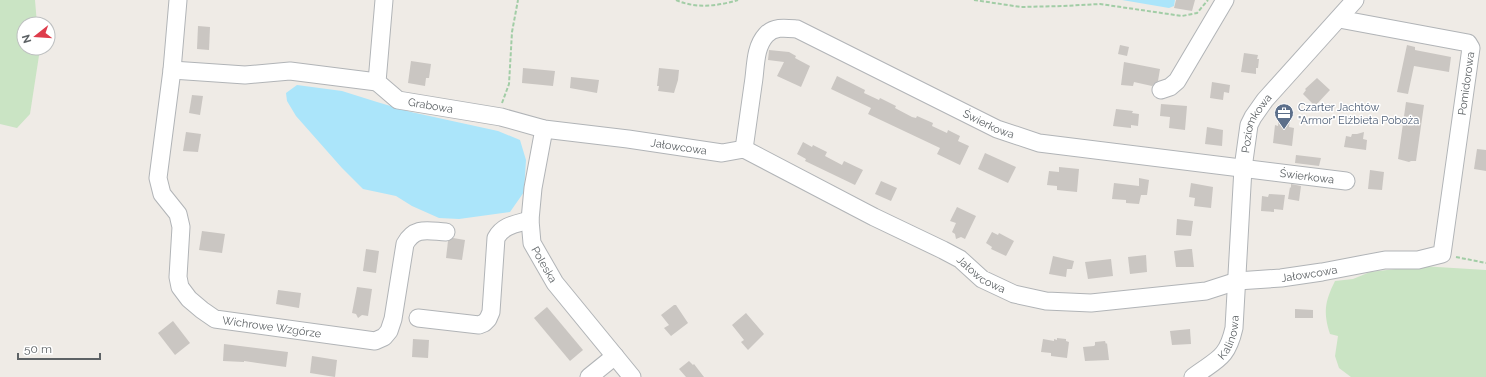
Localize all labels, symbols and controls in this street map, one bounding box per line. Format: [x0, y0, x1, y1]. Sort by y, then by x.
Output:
north arrow [16, 16, 56, 56]
text: N [19, 33, 34, 45]
street label: Pomidorowa [1455, 51, 1477, 116]
street label: Poziomkowa [1239, 91, 1274, 154]
street label: Grabowa [407, 95, 454, 116]
place label: Czarter Jachtów "Armor" Elżbieta Poboża [1298, 101, 1419, 127]
office icon: Czarter Jachtów "Armor" Elżbieta Poboża [1273, 102, 1295, 130]
street label: Świerkowa [961, 106, 1016, 141]
street label: Jałowcowa [650, 136, 708, 157]
street label: Świerkowa [1279, 165, 1335, 186]
street label: Poleska [529, 244, 560, 285]
street label: Jałowcowa [954, 253, 1008, 296]
street label: Jałowcowa [1280, 263, 1338, 284]
street label: Wichrowe Wzgórze [221, 314, 323, 340]
street label: Kalinowa [1215, 315, 1241, 362]
scale bar [18, 335, 100, 361]
text: 50 m [24, 342, 52, 356]

